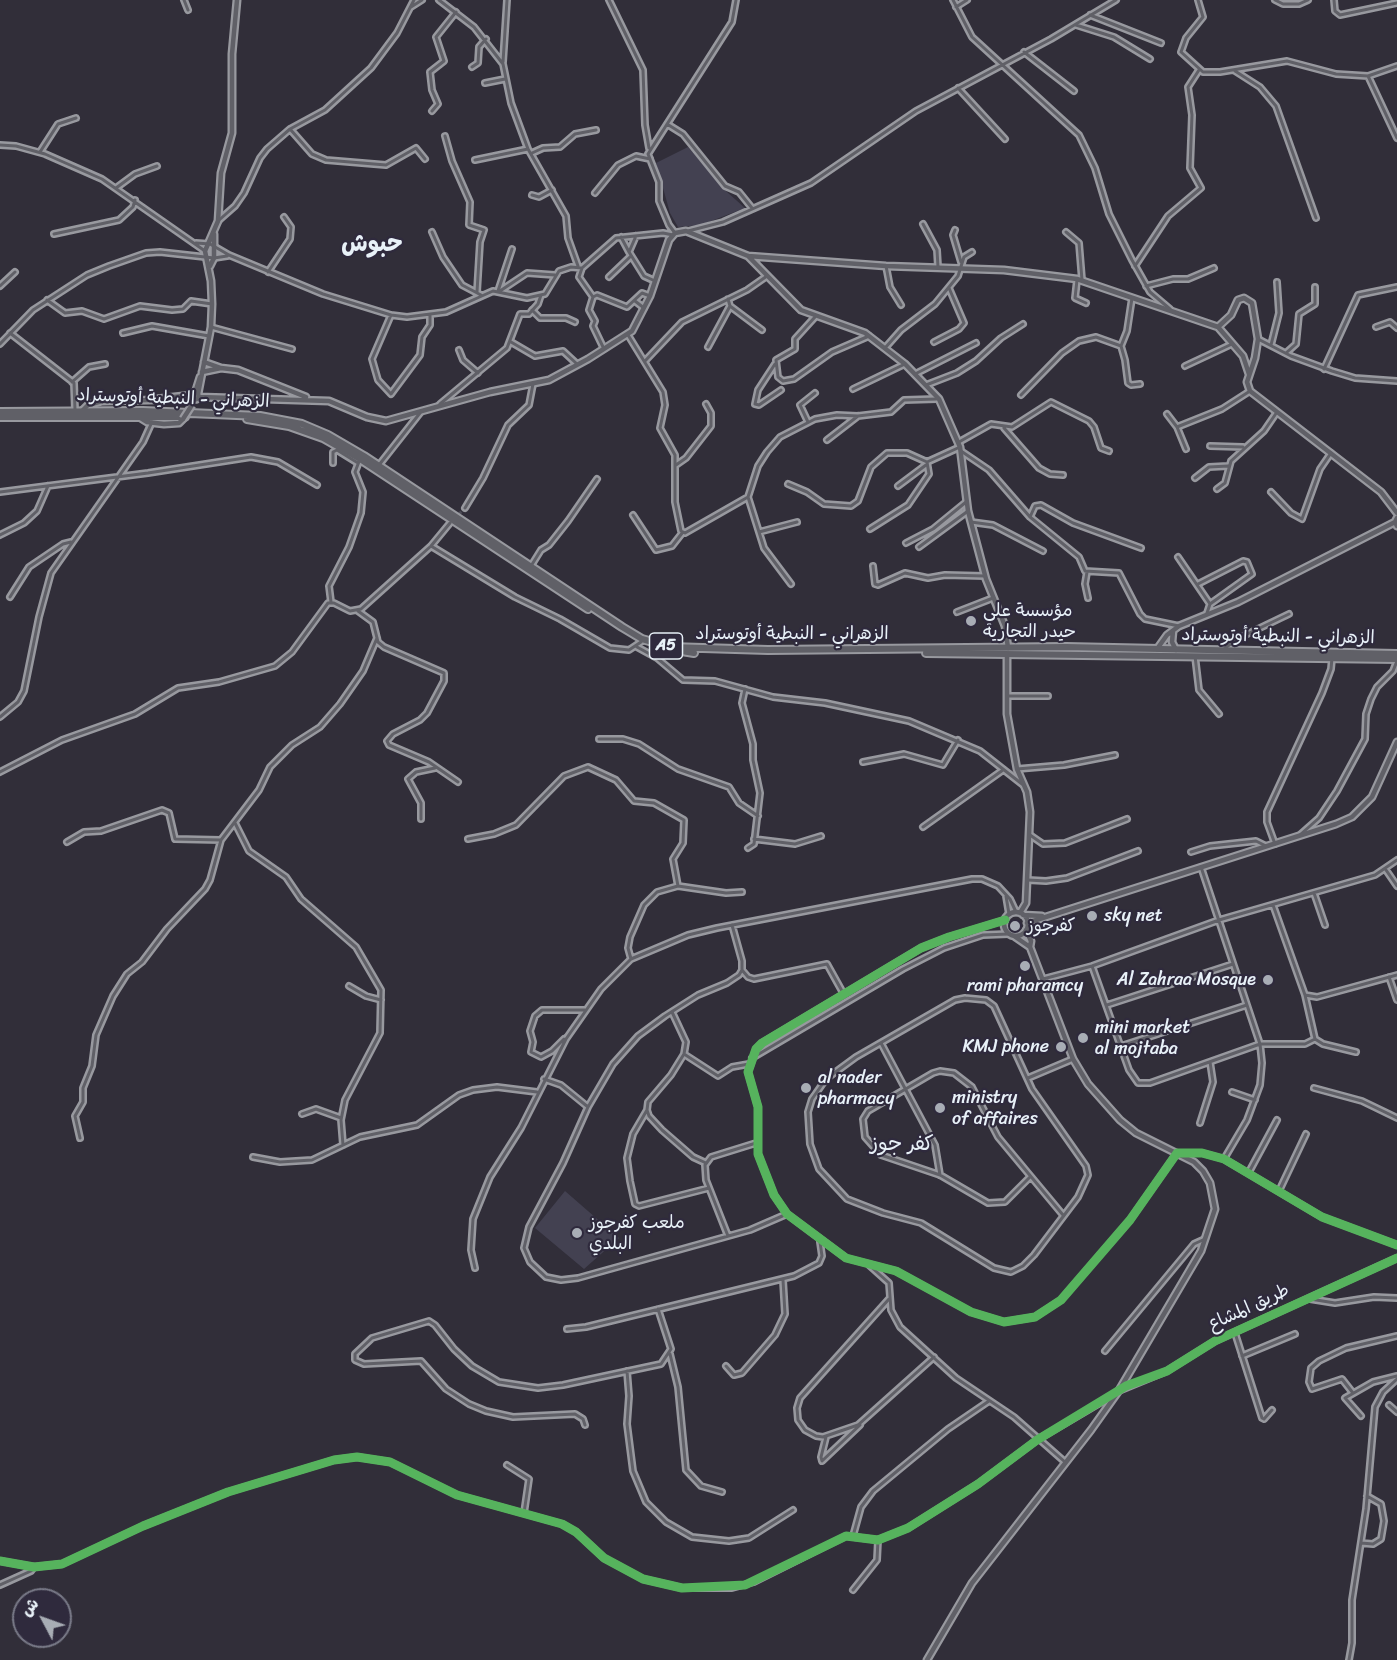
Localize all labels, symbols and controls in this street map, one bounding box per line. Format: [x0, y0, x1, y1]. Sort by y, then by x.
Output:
district label: حبوش [341, 231, 403, 259]
street label: الزهراني - النبطية أوتوستراد [76, 385, 270, 413]
place label: مؤسسة علي حيدر التجاريه [983, 600, 1076, 642]
marker: مؤسسة علي حيدر التجاريه [964, 614, 978, 628]
street label: الزهراني - النبطية أوتوستراد [695, 623, 889, 645]
street label: الزهراني - النبطية أوتوستراد [1181, 625, 1375, 649]
road number: A5 [650, 633, 682, 659]
place label: sky net [1104, 905, 1163, 927]
marker: sky net [1085, 909, 1099, 923]
place label: كفرجوز [1027, 915, 1075, 937]
marker: كفرجوز [1008, 919, 1022, 933]
marker: rami pharamcy [1018, 959, 1032, 973]
place label: Al Zahraa Mosque [1117, 969, 1256, 991]
marker: Al Zahraa Mosque [1261, 973, 1275, 987]
place label: rami pharamcy [967, 975, 1083, 997]
place label: mini market al mojtaba [1095, 1017, 1190, 1060]
marker: mini market al mojtaba [1076, 1031, 1090, 1045]
place label: KMJ phone [962, 1036, 1049, 1058]
marker: KMJ phone [1054, 1040, 1068, 1054]
place label: al nader pharmacy [818, 1067, 894, 1110]
marker: al nader pharmacy [799, 1081, 813, 1095]
place label: ministry of affaires [952, 1087, 1038, 1130]
marker: ministry of affaires [933, 1101, 947, 1115]
district label: كفر جوز [870, 1132, 934, 1158]
place label: ملعب كفرجوز البلدي [589, 1212, 685, 1254]
marker: ملعب كفرجوز البلدي [570, 1226, 584, 1240]
street label: طريق المشاع [1205, 1280, 1293, 1336]
north arrow [12, 1588, 72, 1648]
text: ش [13, 1591, 46, 1623]

